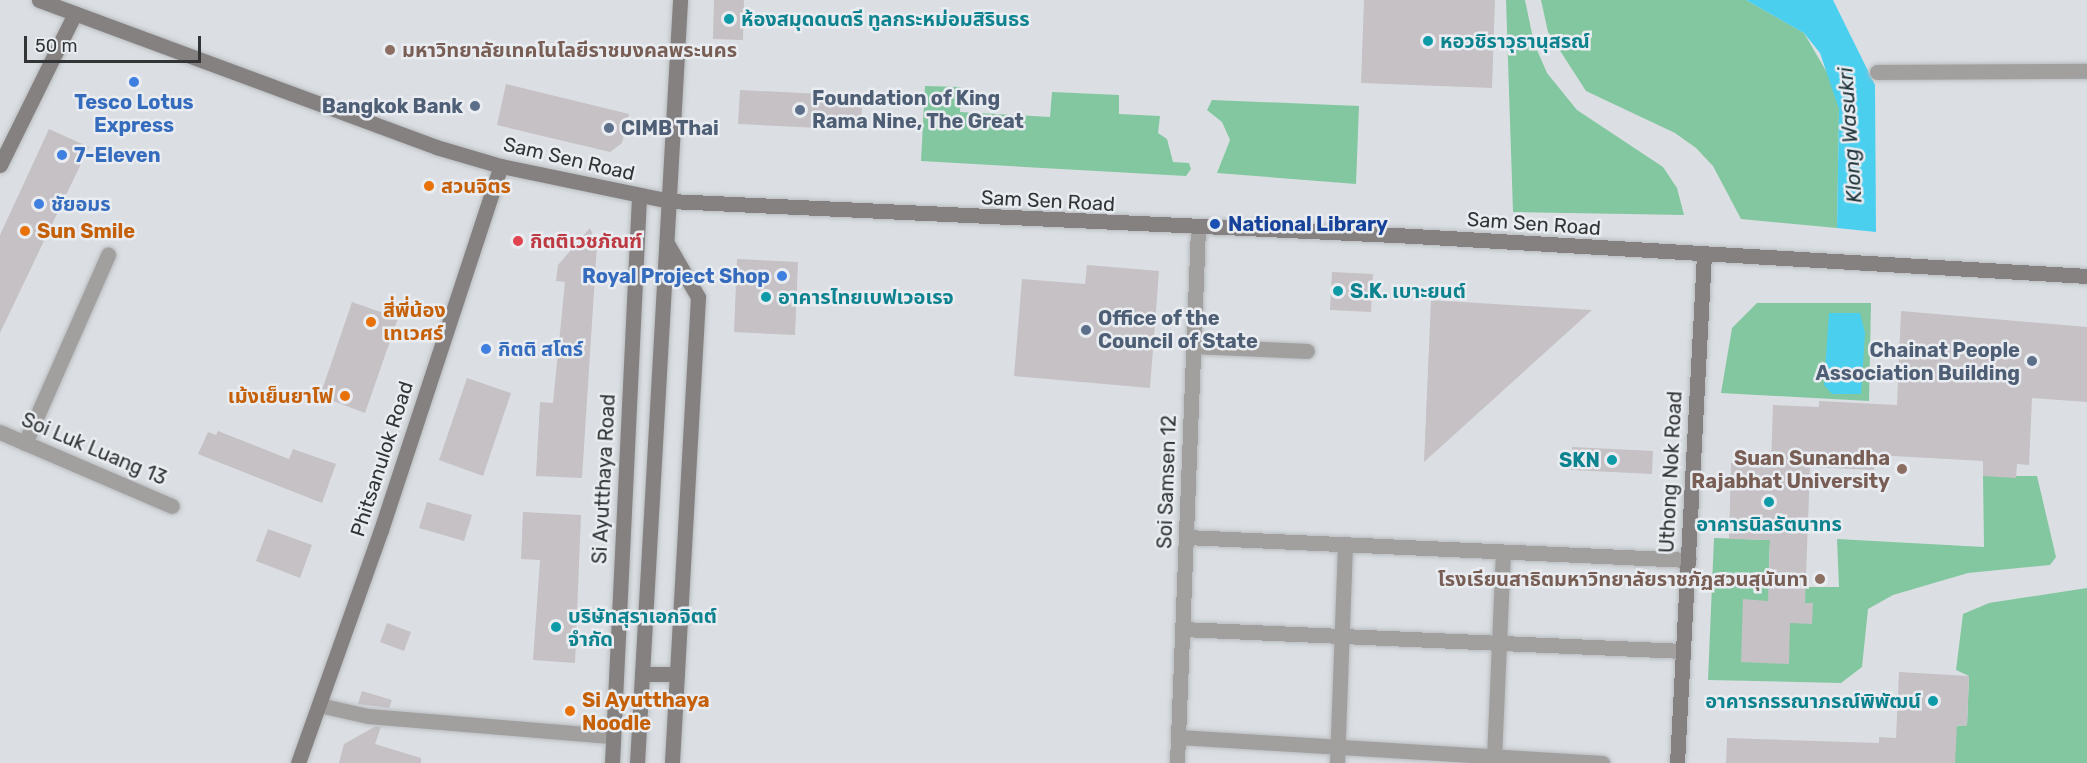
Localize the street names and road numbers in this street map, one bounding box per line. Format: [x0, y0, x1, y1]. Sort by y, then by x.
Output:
street label: Sam Sen Road [501, 132, 637, 186]
street label: Sam Sen Road [980, 186, 1116, 216]
street label: Sam Sen Road [1466, 207, 1602, 241]
street label: Phitsanulok Road [346, 378, 418, 540]
street label: Uthong Nok Road [1655, 390, 1687, 554]
street label: Si Ayutthaya Road [588, 393, 620, 565]
street label: Soi Luk Luang 13 [18, 408, 170, 490]
street label: Soi Samsen 12 [1153, 415, 1181, 549]

